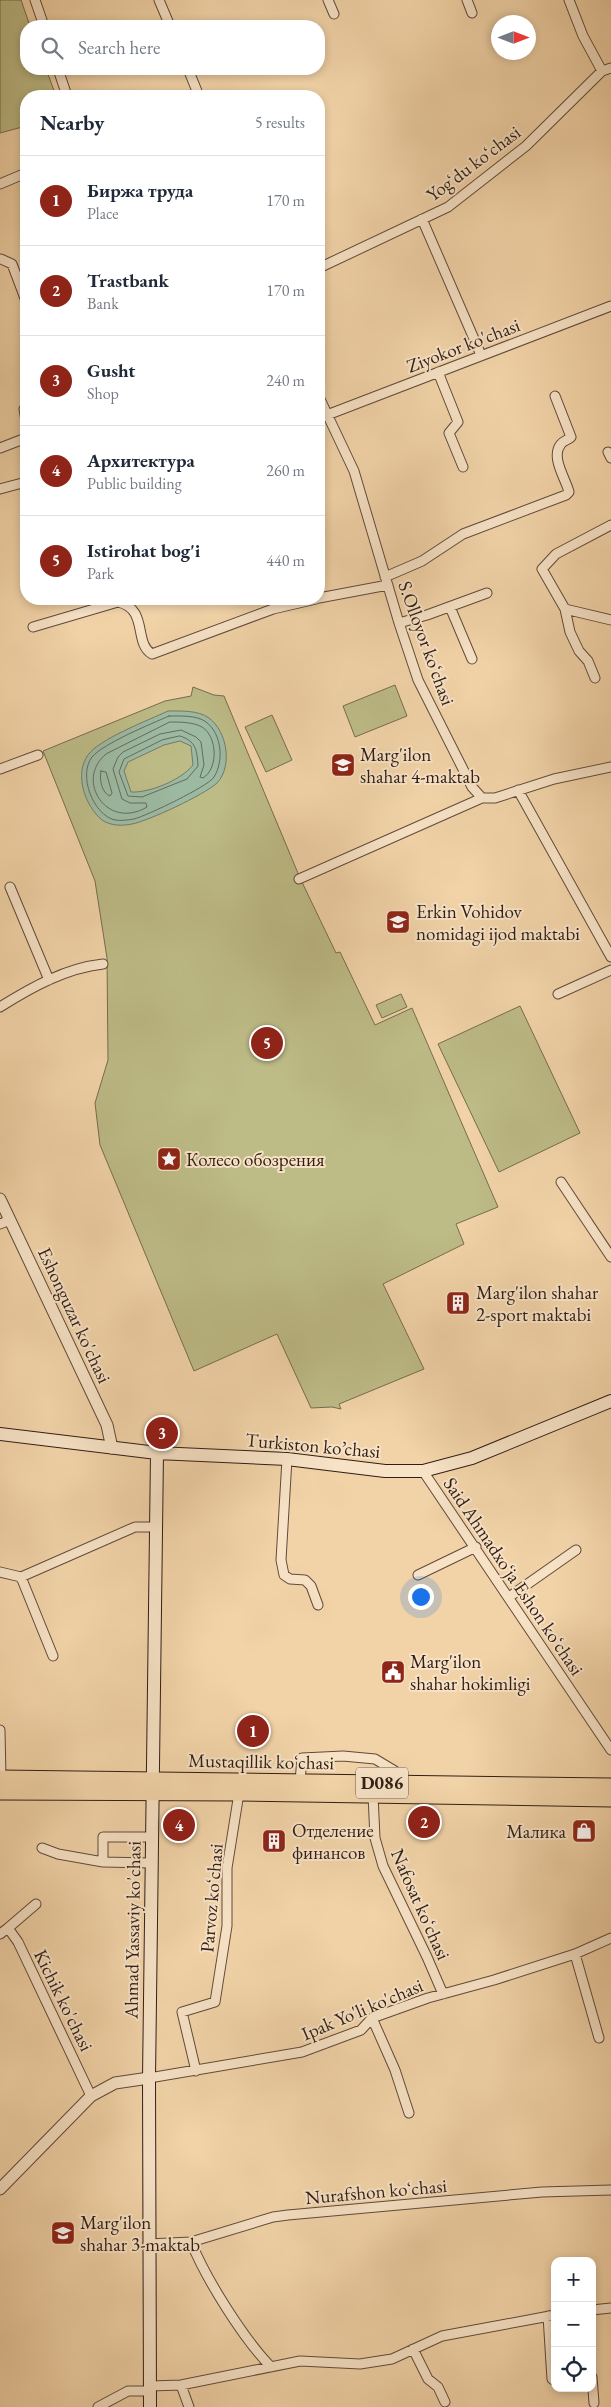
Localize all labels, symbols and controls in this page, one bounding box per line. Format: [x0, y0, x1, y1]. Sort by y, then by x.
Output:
north arrow [491, 15, 536, 60]
search box [20, 20, 325, 75]
icon: search [38, 34, 66, 62]
text: Search here [78, 35, 160, 60]
text: Nearby [40, 109, 104, 136]
text: 5 results [255, 112, 305, 133]
street label: Yogʻdu koʻchasi [421, 120, 526, 207]
text: Биржа труда [87, 178, 193, 203]
text: 1 [52, 190, 60, 211]
text: 170 m [266, 190, 305, 211]
text: Place [87, 203, 119, 224]
text: Trastbank [87, 268, 169, 293]
text: 2 [52, 280, 60, 301]
text: 170 m [266, 280, 305, 301]
text: Bank [87, 293, 119, 314]
street label: Ziyokor ko'chasi [403, 312, 524, 379]
text: Gusht [87, 358, 135, 383]
text: 3 [52, 370, 60, 391]
text: 240 m [266, 370, 305, 391]
text: Shop [87, 383, 119, 404]
text: Архитектура [87, 448, 195, 473]
text: 4 [52, 460, 60, 481]
text: 260 m [266, 460, 305, 481]
text: Public building [87, 473, 182, 494]
text: Istirohat bog'i [87, 538, 200, 563]
text: 5 [52, 550, 60, 571]
text: 440 m [266, 550, 305, 571]
text: Park [87, 563, 114, 584]
street label: S.Olloyor koʻchasi [392, 578, 461, 709]
place label: Marg'ilon shahar 4-maktab [360, 742, 480, 789]
school or university icon: Marg'ilon shahar 4-maktab [330, 752, 356, 778]
place label: Erkin Vohidov nomidagi ijod maktabi [416, 899, 580, 946]
school or university icon: Erkin Vohidov nomidagi ijod maktabi [385, 909, 411, 935]
pin: 5 [251, 1024, 283, 1062]
place icon: Колесо обозрения [156, 1146, 182, 1172]
place label: Колесо обозрения [186, 1147, 325, 1172]
street label: Eshonguzar ko'chasi [32, 1243, 117, 1388]
place label: Marg'ilon shahar 2-sport maktabi [476, 1280, 599, 1327]
building icon: Marg'ilon shahar 2-sport maktabi [445, 1290, 471, 1316]
pin: 3 [146, 1414, 178, 1452]
street label: Turkiston ko’chasi [245, 1427, 382, 1464]
street label: Said Ahmadxoʻja Eshon koʻchasi [438, 1472, 590, 1680]
your location [408, 1584, 434, 1610]
place label: Marg'ilon shahar hokimligi [410, 1649, 531, 1696]
public building icon: Marg'ilon shahar hokimligi [380, 1659, 406, 1685]
pin: 1 [237, 1712, 269, 1750]
street label: Mustaqillik koʻchasi [188, 1748, 334, 1775]
road number: D086 [356, 1768, 408, 1799]
pin: 2 [408, 1803, 440, 1841]
pin: 4 [163, 1806, 195, 1844]
place label: Отделение финансов [292, 1818, 374, 1865]
shop icon: Малика [571, 1818, 597, 1844]
place label: Малика [506, 1819, 566, 1844]
building icon: Отделение финансов [261, 1828, 287, 1854]
street label: Ahmad Yassaviy ko'chasi [118, 1840, 147, 2020]
street label: Parvoz koʻchasi [194, 1842, 229, 1954]
street label: Nafosat koʻchasi [385, 1845, 456, 1964]
street label: Kichik ko'chasi [28, 1945, 99, 2056]
street label: Ipak Yo'li ko'chasi [298, 1973, 427, 2046]
street label: Nurafshon koʻchasi [304, 2173, 448, 2210]
place label: Marg'ilon shahar 3-maktab [80, 2210, 200, 2257]
school or university icon: Marg'ilon shahar 3-maktab [50, 2220, 76, 2246]
map controls [551, 2257, 596, 2392]
button: + [551, 2257, 596, 2302]
button: − [551, 2302, 596, 2347]
button: locate [551, 2347, 596, 2392]

